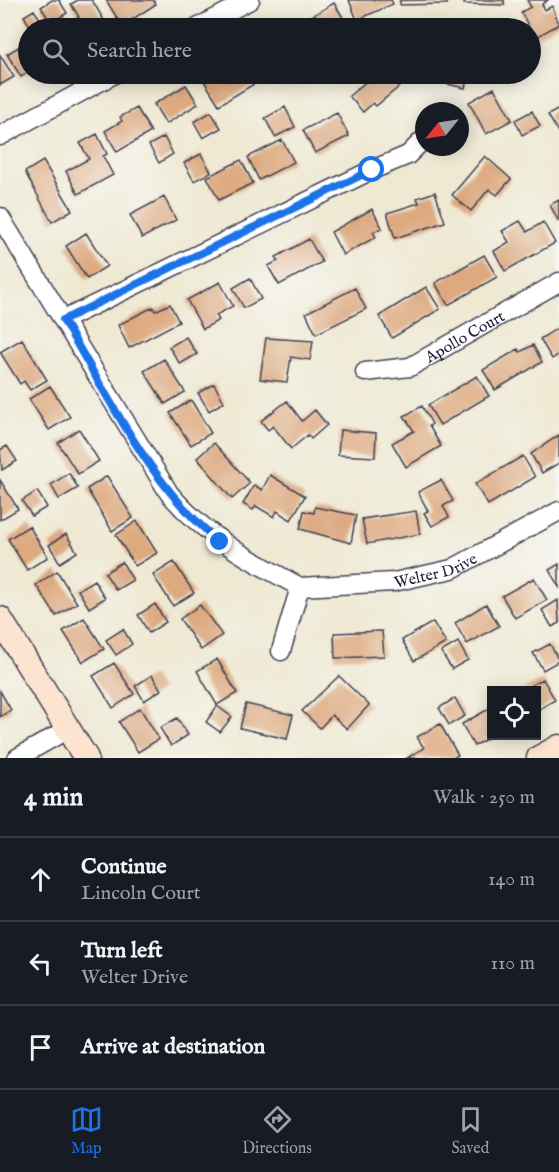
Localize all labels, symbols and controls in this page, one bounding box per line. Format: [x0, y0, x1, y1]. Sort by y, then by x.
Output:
search box [18, 18, 541, 84]
icon: search [39, 35, 72, 68]
text: Search here [87, 37, 192, 65]
north arrow [415, 102, 469, 156]
route start [358, 156, 384, 182]
street label: Apollo Court [421, 307, 509, 369]
route end [206, 528, 232, 554]
street label: Welter Drive [392, 549, 481, 594]
map controls [487, 686, 541, 740]
button: locate [487, 686, 541, 740]
text: 4 min [24, 781, 83, 814]
text: Walk · 250 m [433, 785, 535, 810]
text: Continue [81, 853, 167, 881]
icon: ahead [24, 863, 57, 896]
text: 140 m [488, 867, 535, 892]
text: Lincoln Court [81, 881, 201, 906]
text: Turn left [81, 937, 163, 965]
icon: left [24, 947, 57, 980]
text: 110 m [491, 951, 535, 976]
text: Welter Drive [81, 965, 188, 990]
icon: arrive [24, 1031, 57, 1064]
text: Arrive at destination [81, 1033, 265, 1061]
tab: Map [70, 1103, 103, 1159]
tab: Directions [242, 1103, 312, 1159]
tab: Saved [451, 1103, 489, 1159]

